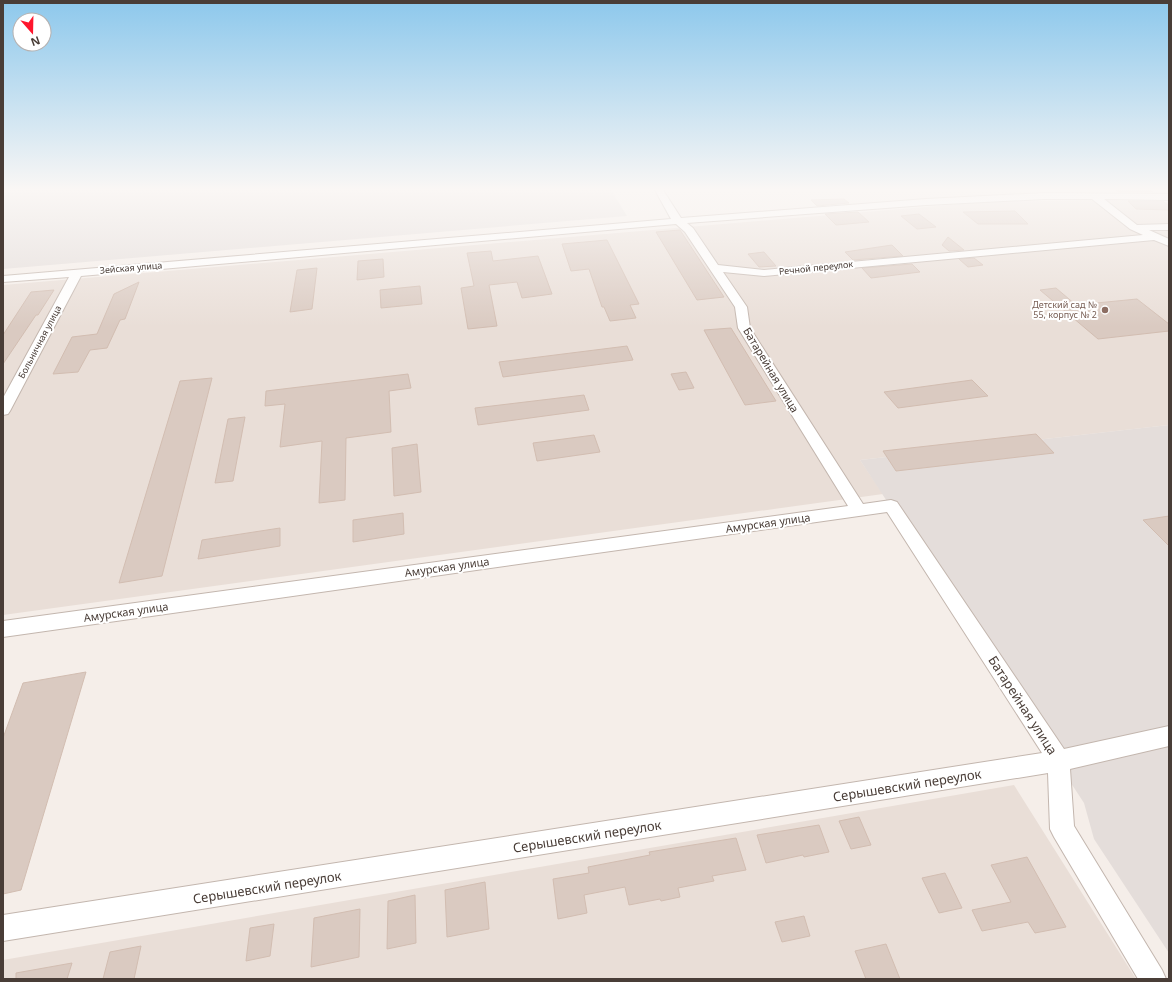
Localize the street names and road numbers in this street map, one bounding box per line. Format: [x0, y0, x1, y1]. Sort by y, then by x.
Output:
street label: Речной переулок [778, 257, 854, 278]
street label: Зейская улица [99, 258, 163, 277]
street label: Больничная улица [15, 303, 64, 381]
street label: Батарейная улица [740, 324, 803, 415]
street label: Амурская улица [725, 509, 811, 536]
street label: Амурская улица [404, 553, 490, 580]
street label: Амурская улица [83, 598, 169, 625]
street label: Батарейная улица [984, 652, 1062, 758]
street label: Серышевский переулок [831, 764, 983, 806]
street label: Серышевский переулок [511, 815, 663, 857]
street label: Серышевский переулок [191, 866, 343, 908]

